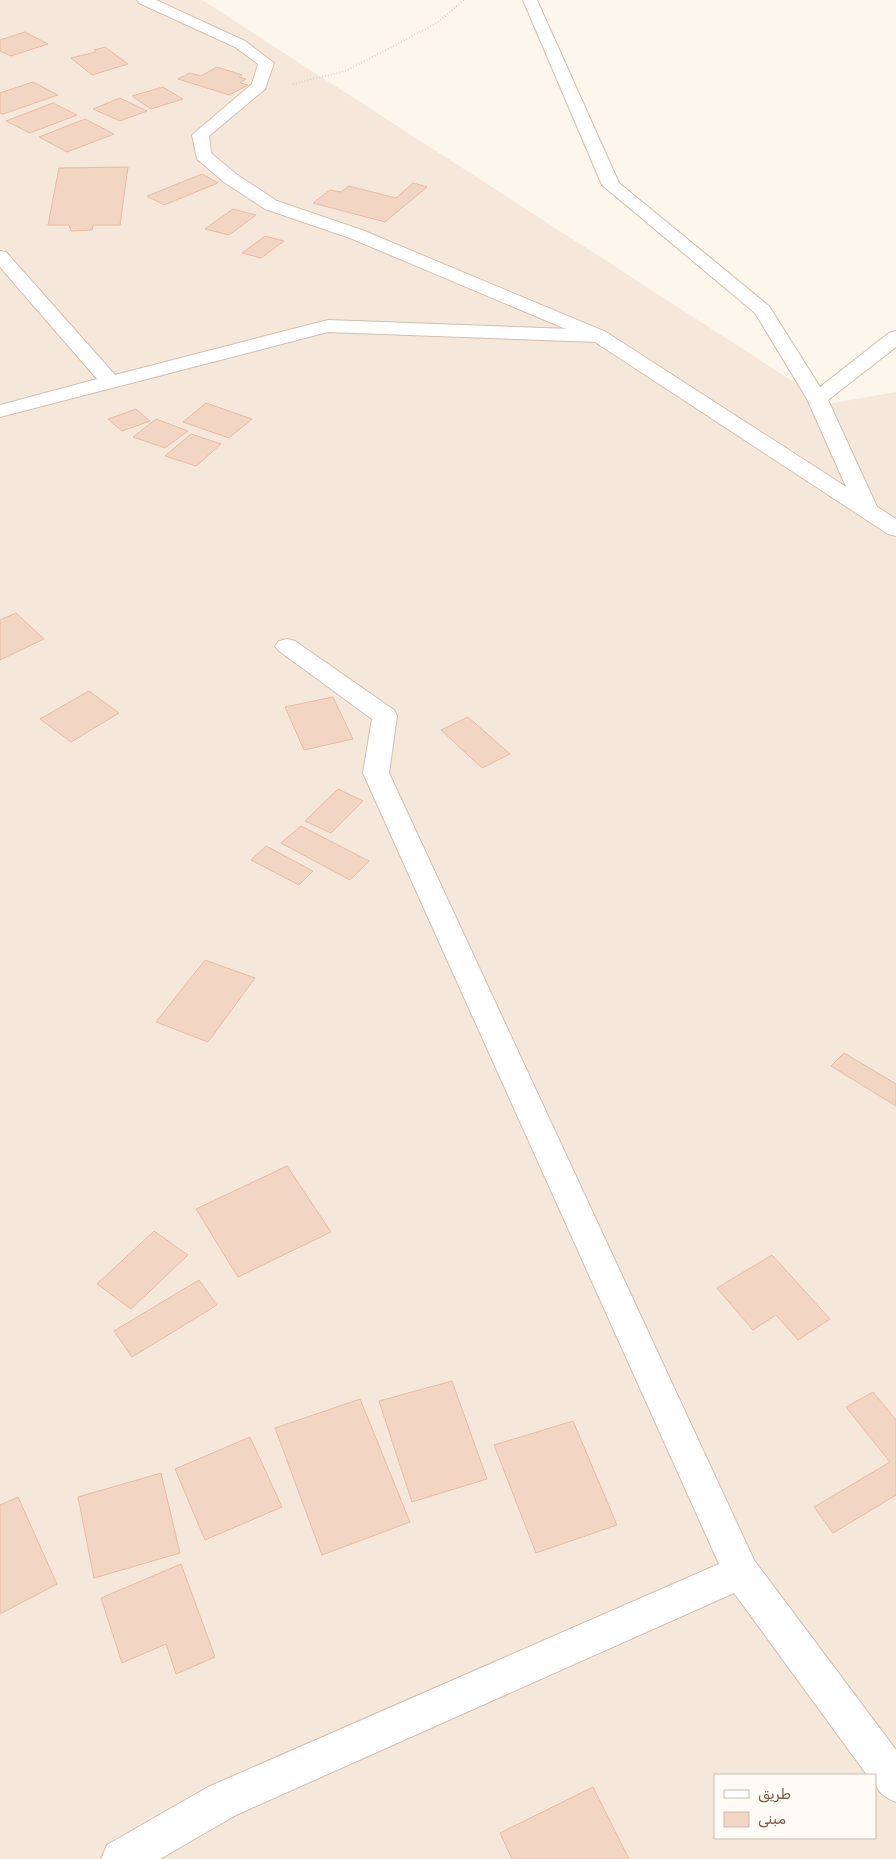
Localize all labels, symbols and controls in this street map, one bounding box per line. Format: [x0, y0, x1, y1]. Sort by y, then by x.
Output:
legend [714, 1774, 876, 1839]
text: طريق [758, 1785, 791, 1803]
text: مبنى [758, 1810, 786, 1828]

